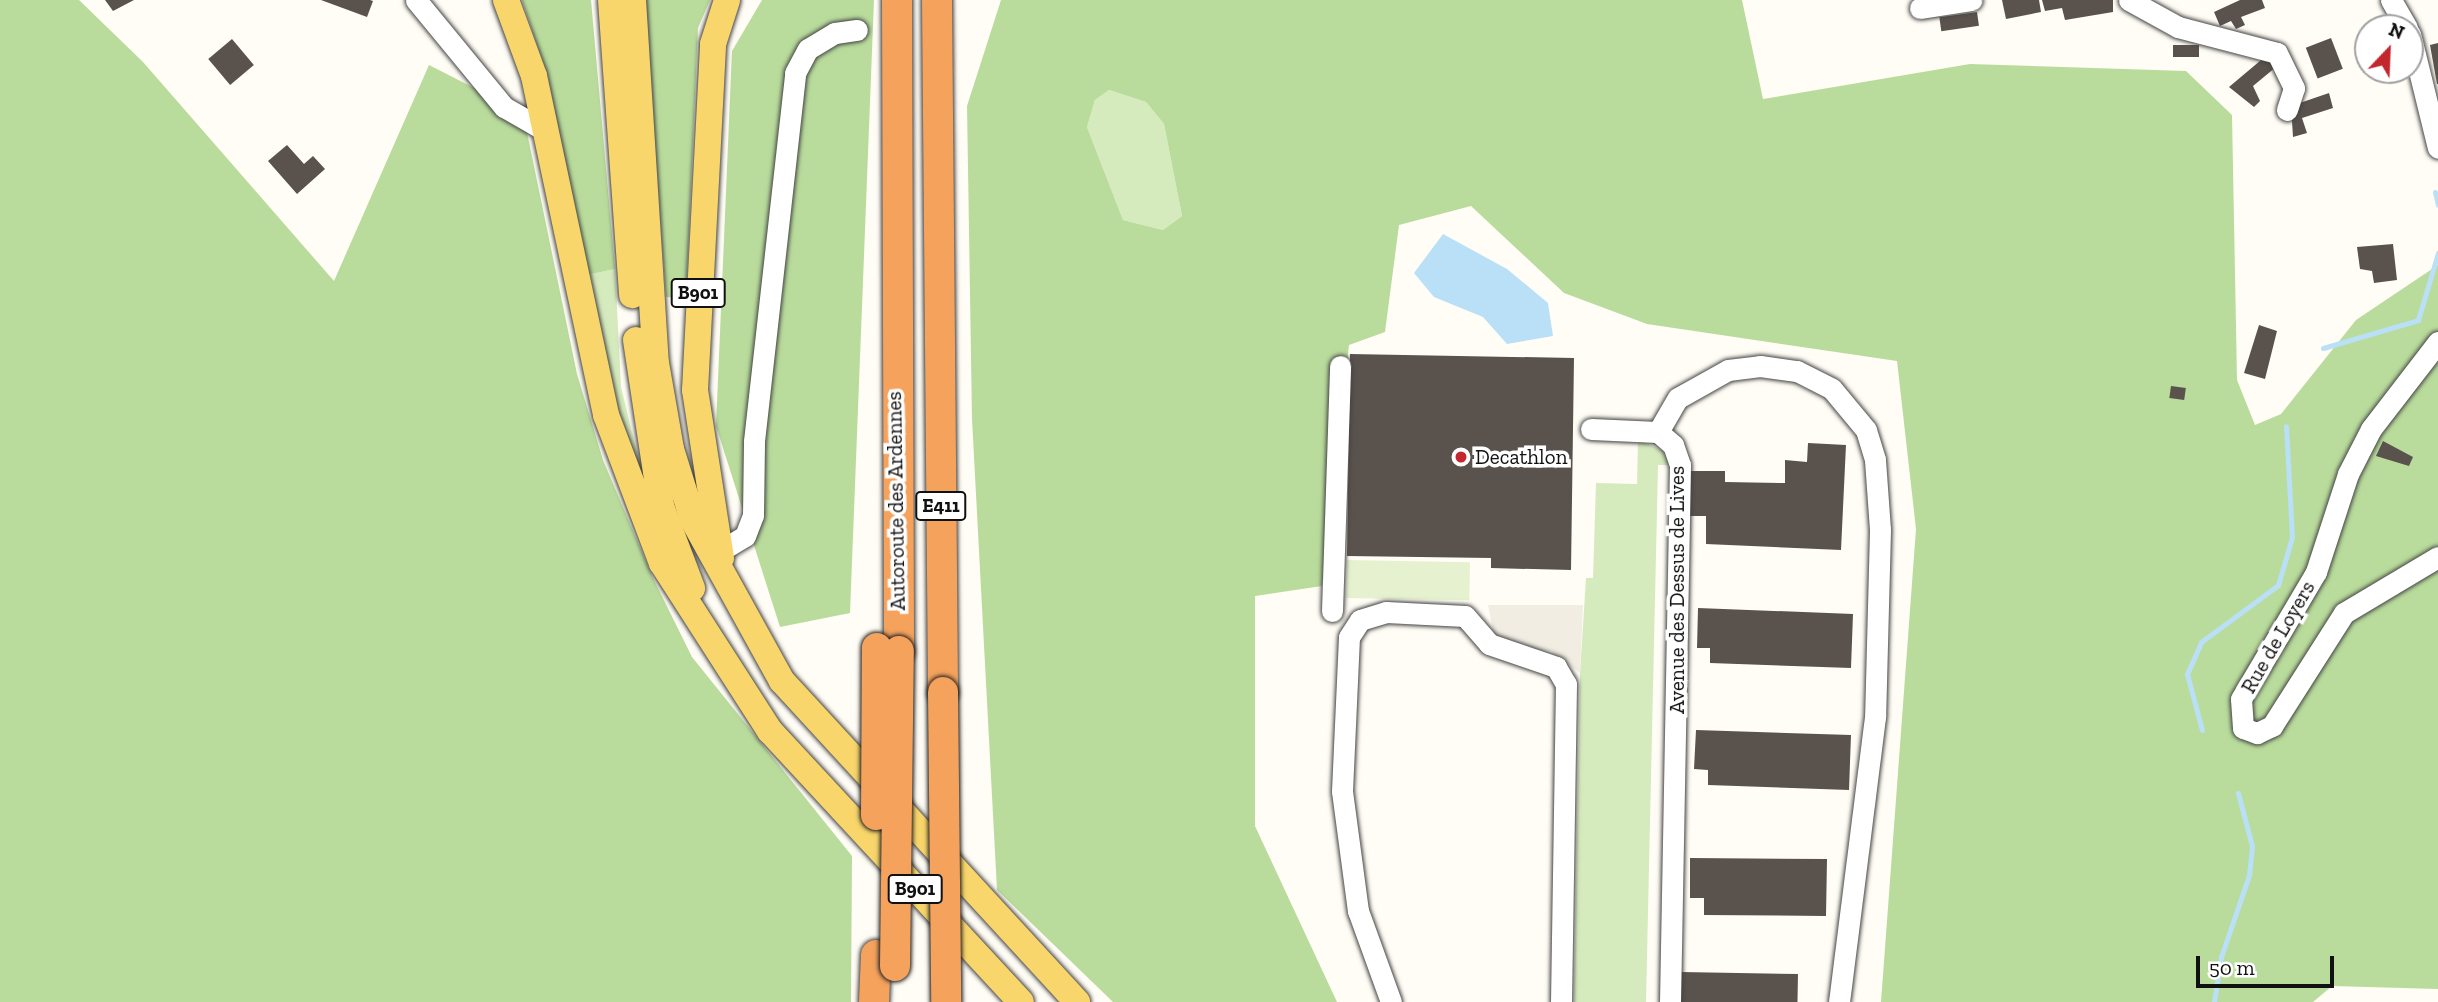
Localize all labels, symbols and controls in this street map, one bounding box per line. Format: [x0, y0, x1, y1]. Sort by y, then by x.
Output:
north arrow [2354, 14, 2424, 84]
text: N [2385, 18, 2408, 44]
road number: B901 [670, 278, 726, 308]
street label: Autoroute des Ardennes [881, 391, 911, 611]
place label: Decathlon [1475, 444, 1567, 470]
marker: Decathlon [1453, 449, 1469, 465]
street label: Avenue des Dessus de Lives [1664, 466, 1690, 714]
road number: E411 [915, 491, 967, 522]
street label: Rue de Loyers [2236, 576, 2320, 698]
road number: B901 [887, 874, 943, 904]
scale bar [2200, 942, 2338, 986]
text: 50 m [2209, 955, 2255, 980]

